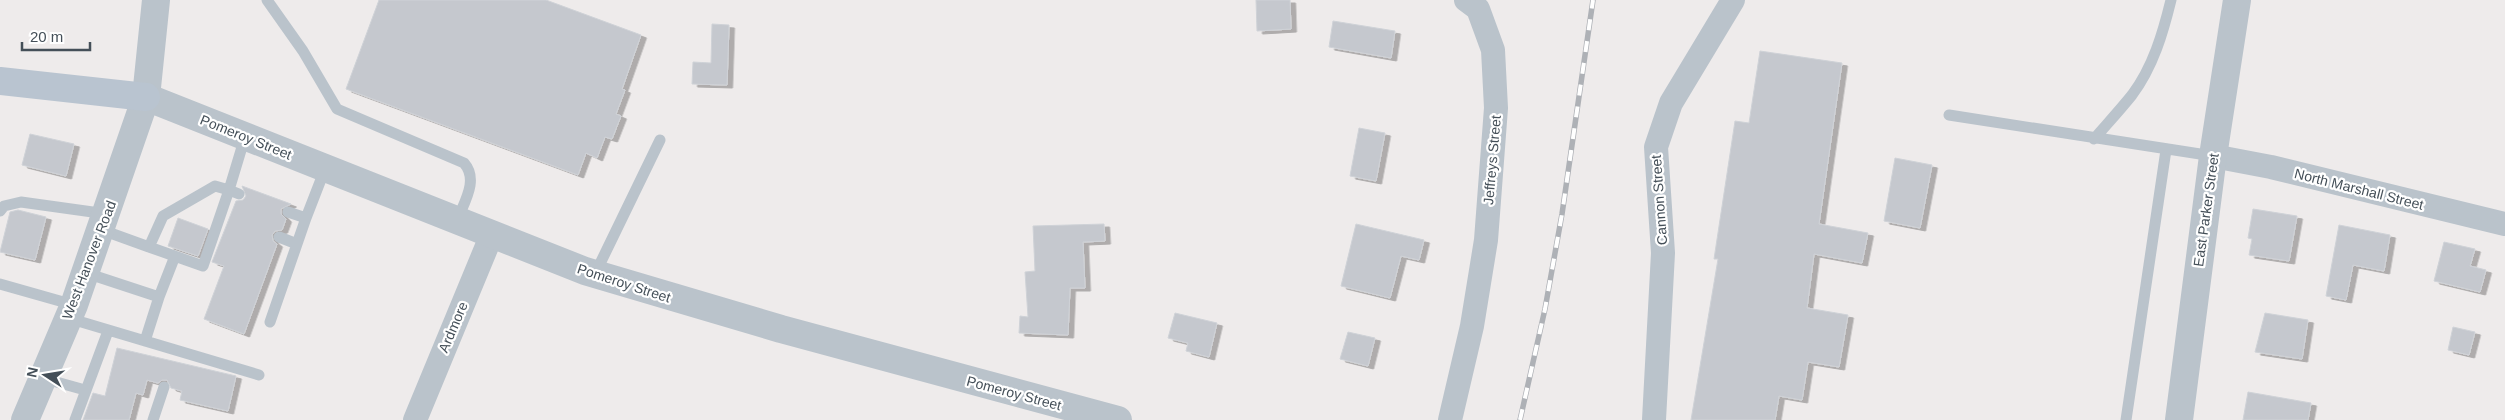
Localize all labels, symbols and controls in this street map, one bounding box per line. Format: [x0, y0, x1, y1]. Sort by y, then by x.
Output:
scale bar [22, 20, 90, 52]
text: 20 m [30, 28, 63, 45]
street label: Pomeroy Street [198, 111, 294, 163]
street label: Jeffreys Street [1480, 114, 1504, 206]
street label: East Parker Street [2190, 152, 2222, 268]
street label: Cannon Street [1648, 154, 1670, 246]
street label: North Marshall Street [2293, 165, 2425, 213]
street label: West Hanover Road [59, 198, 119, 322]
street label: Pomeroy Street [575, 260, 673, 306]
street label: Ardmore [435, 299, 471, 355]
north arrow [20, 350, 70, 400]
text: N [23, 366, 41, 379]
street label: Pomeroy Street [965, 373, 1063, 413]

